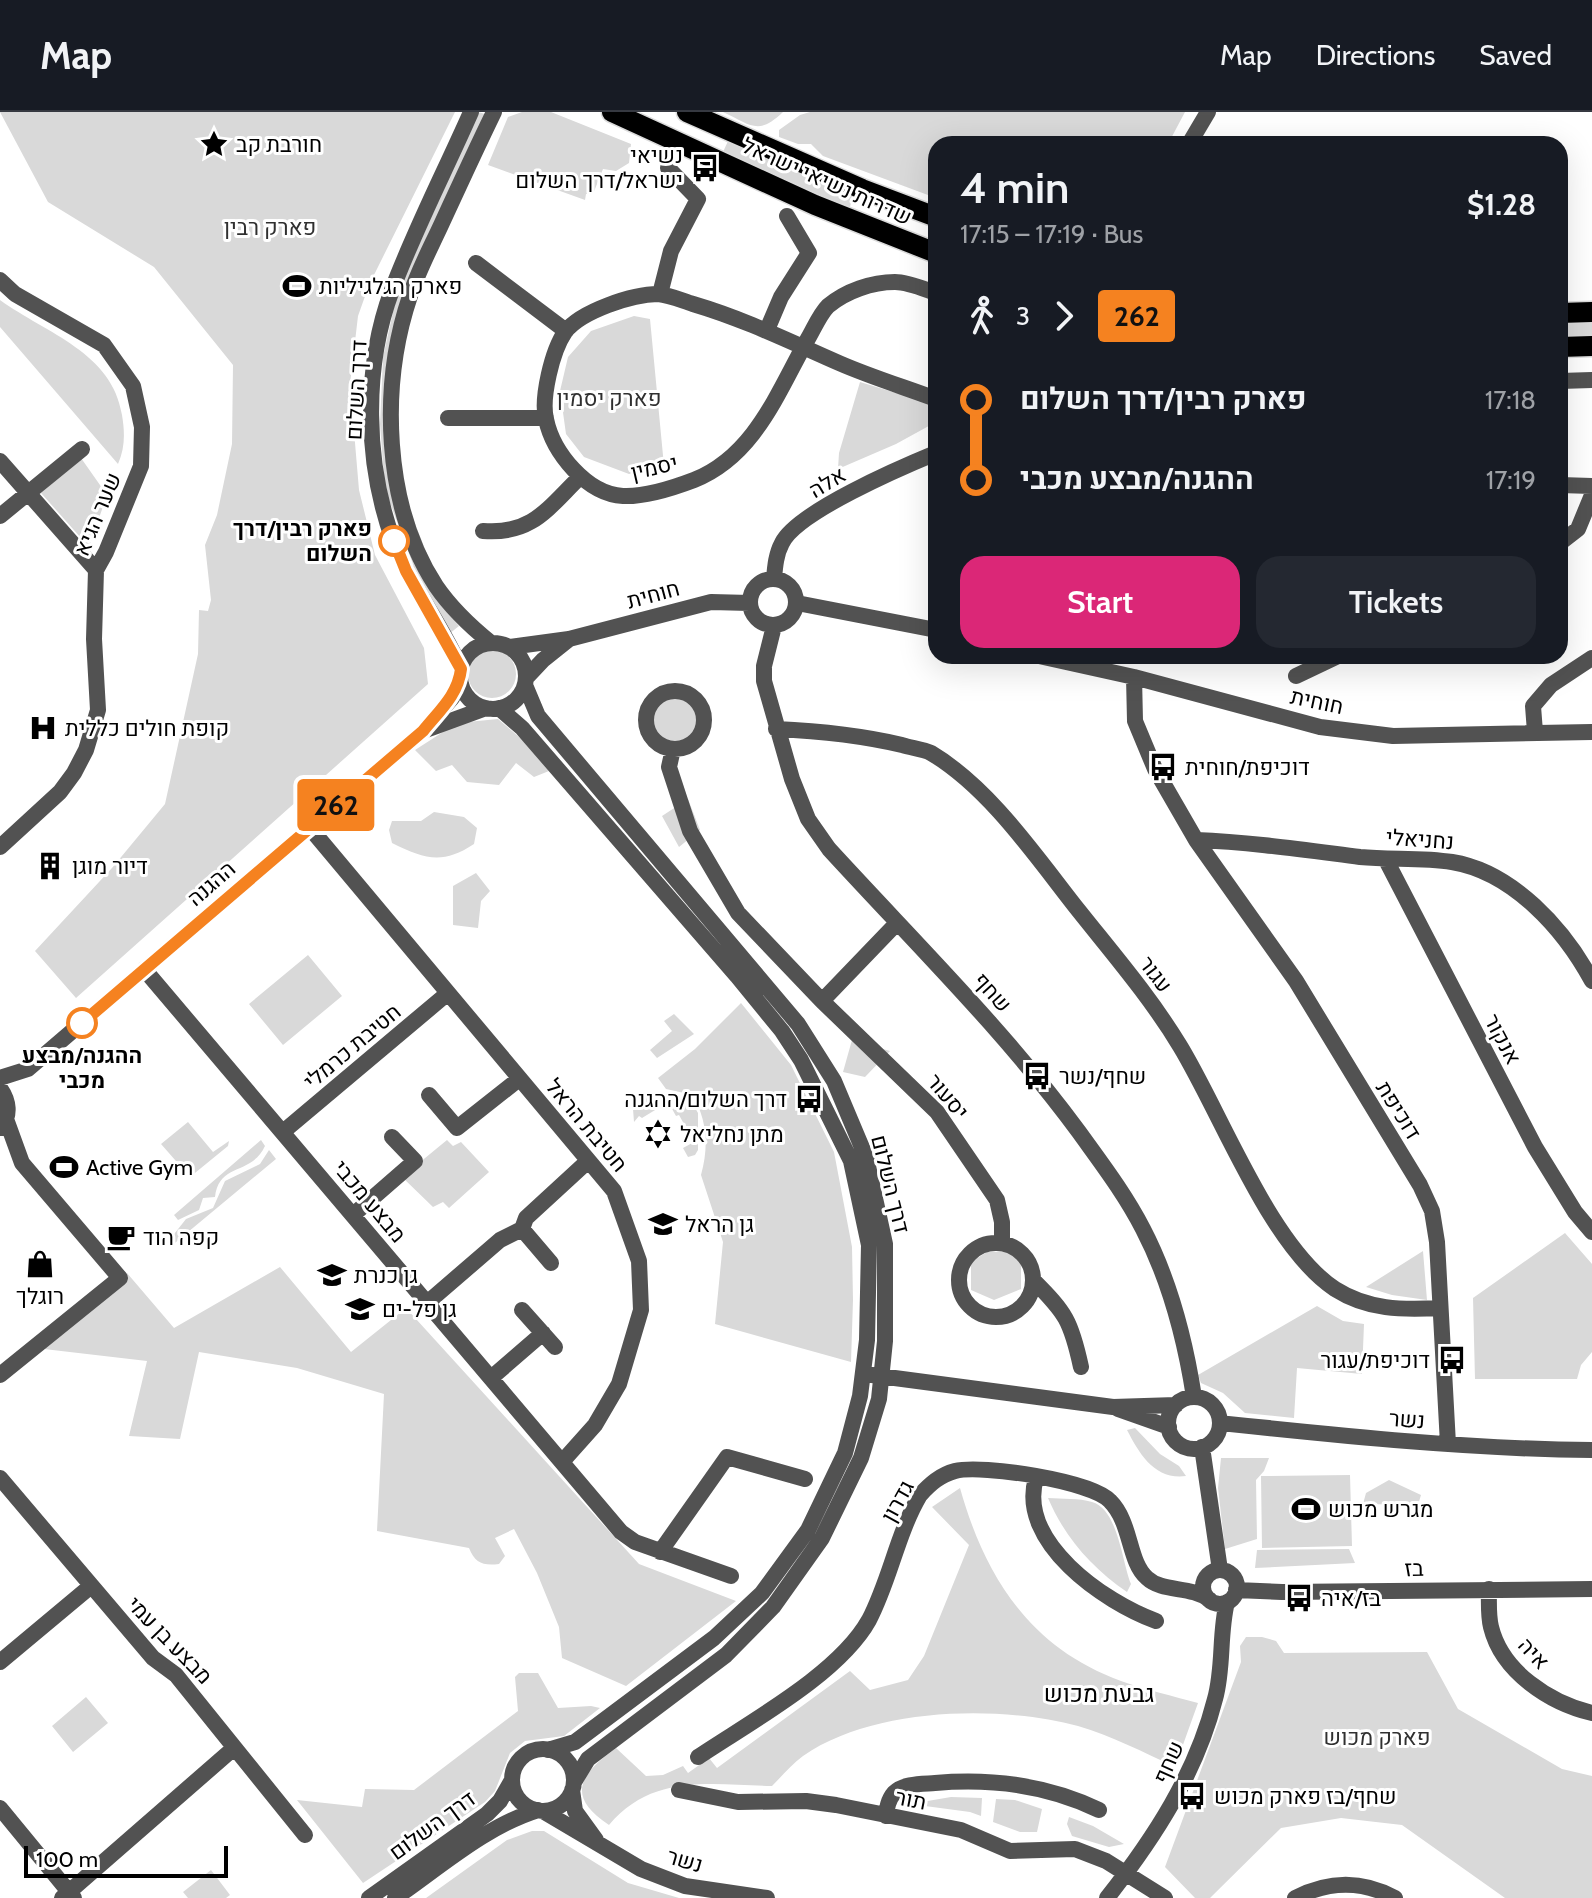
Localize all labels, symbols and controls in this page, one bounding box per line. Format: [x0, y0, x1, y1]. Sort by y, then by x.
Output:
text: Map [40, 32, 112, 79]
text: Map [1220, 38, 1272, 72]
text: Directions [1316, 38, 1435, 72]
text: Saved [1479, 38, 1552, 72]
place icon: חורבת קב [199, 129, 229, 159]
place label: חורבת קב [236, 131, 322, 158]
street label: שדרות נשיאי ישראל [738, 132, 916, 231]
place label: נשיאי ישראל/דרך השלום [515, 142, 683, 194]
bus stop icon: נשיאי ישראל/דרך השלום [690, 153, 720, 183]
text: 4 min [960, 161, 1069, 214]
text: $1.28 [1467, 186, 1536, 223]
park label: פארק רבין [224, 214, 316, 241]
text: 17:15 – 17:19 · Bus [960, 218, 1143, 250]
sports icon: פארק הגלגיליות [282, 271, 312, 301]
place label: פארק הגלגיליות [319, 273, 462, 300]
icon: walk [960, 294, 1004, 338]
icon: forward [1042, 294, 1086, 338]
text: 262 [1114, 299, 1159, 333]
text: 3 [1016, 300, 1030, 332]
street label: דרך השלום [340, 339, 373, 441]
text: פארק רבין/דרך השלום [1020, 380, 1307, 417]
text: 17:18 [1485, 384, 1536, 416]
park label: פארק יסמין [557, 385, 661, 412]
street label: יסמין [628, 449, 680, 486]
text: ההגנה/מבצע מכבי [1020, 460, 1254, 497]
street label: אלה [804, 461, 851, 504]
text: 17:19 [1486, 464, 1536, 496]
street label: שער הגיא [68, 468, 127, 560]
place label: פארק רבין/דרך השלום [233, 515, 372, 567]
marker: פארק רבין/דרך השלום [379, 526, 409, 556]
button: Start [960, 556, 1240, 648]
button: Tickets [1256, 556, 1536, 648]
street label: חוחית [624, 575, 682, 614]
street label: חוחית [1288, 683, 1346, 720]
hospital icon: קופת חולים כללית [28, 713, 58, 743]
place label: קופת חולים כללית [65, 715, 229, 742]
bus stop icon: דוכיפת/חוחית [1148, 752, 1178, 782]
place label: דוכיפת/חוחית [1185, 754, 1310, 781]
line badge: 262 [290, 779, 382, 831]
text: 262 [313, 788, 359, 822]
street label: נחניאלי [1385, 824, 1455, 855]
building icon: דיור מוגן [35, 851, 65, 881]
place label: דיור מוגן [72, 853, 148, 880]
street label: ההגנה [182, 855, 241, 912]
street label: עגור [1133, 951, 1178, 998]
street label: שחף [968, 967, 1017, 1018]
street label: חטיבת כרמלי [298, 998, 406, 1095]
marker: ההגנה/מבצע מכבי [67, 1008, 97, 1038]
street label: אנקור [1478, 1009, 1527, 1069]
place label: ההגנה/מבצע מכבי [22, 1042, 142, 1094]
bus stop icon: שחף/נשר [1022, 1061, 1052, 1091]
place label: שחף/נשר [1059, 1063, 1146, 1090]
street label: יסעור [921, 1068, 974, 1124]
street label: חטיבת הראל [540, 1073, 633, 1177]
street label: דוכיפת [1370, 1076, 1427, 1145]
bus stop icon: דרך השלום/ההגנה [794, 1084, 824, 1114]
place label: דרך השלום/ההגנה [624, 1086, 787, 1113]
synagogue icon: מתן נחליאל [643, 1119, 673, 1149]
place label: מתן נחליאל [680, 1121, 784, 1148]
street label: דרך השלום [865, 1132, 916, 1236]
sports icon: Active Gym [49, 1152, 79, 1182]
place label: Active Gym [86, 1154, 193, 1181]
street label: מבצע מכבי [327, 1155, 412, 1248]
school or university icon: גן הראל [648, 1209, 678, 1239]
place label: גן הראל [685, 1211, 754, 1238]
cafe icon: קפה הוד [106, 1222, 136, 1252]
place label: קפה הוד [143, 1224, 219, 1251]
shop icon: רוגלך [25, 1249, 55, 1279]
school or university icon: גן כנרת [317, 1260, 347, 1290]
place label: גן כנרת [354, 1262, 418, 1289]
place label: רוגלך [16, 1283, 64, 1310]
school or university icon: גן פל-ים [345, 1294, 375, 1324]
place label: גן פל-ים [382, 1296, 457, 1323]
bus stop icon: דוכיפת/עגור [1437, 1345, 1467, 1375]
place label: דוכיפת/עגור [1320, 1347, 1430, 1374]
street label: נשר [1388, 1405, 1426, 1434]
street label: גדרון [875, 1476, 920, 1527]
sports icon: מגרש מכוש [1291, 1494, 1321, 1524]
place label: מגרש מכוש [1328, 1496, 1433, 1523]
street label: בז [1404, 1555, 1424, 1582]
bus stop icon: בז/איה [1284, 1583, 1314, 1613]
place label: בז/איה [1321, 1585, 1382, 1612]
street label: מבצע בן עמי [121, 1591, 218, 1690]
street label: איה [1512, 1632, 1555, 1675]
district label: גבעת מכוש [1044, 1679, 1154, 1708]
park label: פארק מכוש [1323, 1724, 1431, 1751]
street label: שחף [1147, 1737, 1190, 1788]
bus stop icon: שחף/בז פארק מכוש [1177, 1781, 1207, 1811]
street label: תור [893, 1783, 929, 1816]
place label: שחף/בז פארק מכוש [1214, 1783, 1396, 1810]
street label: דרך השלום [384, 1785, 481, 1866]
scale bar [24, 1842, 228, 1878]
street label: נשר [664, 1843, 706, 1878]
text: 100 m [36, 1846, 98, 1873]

